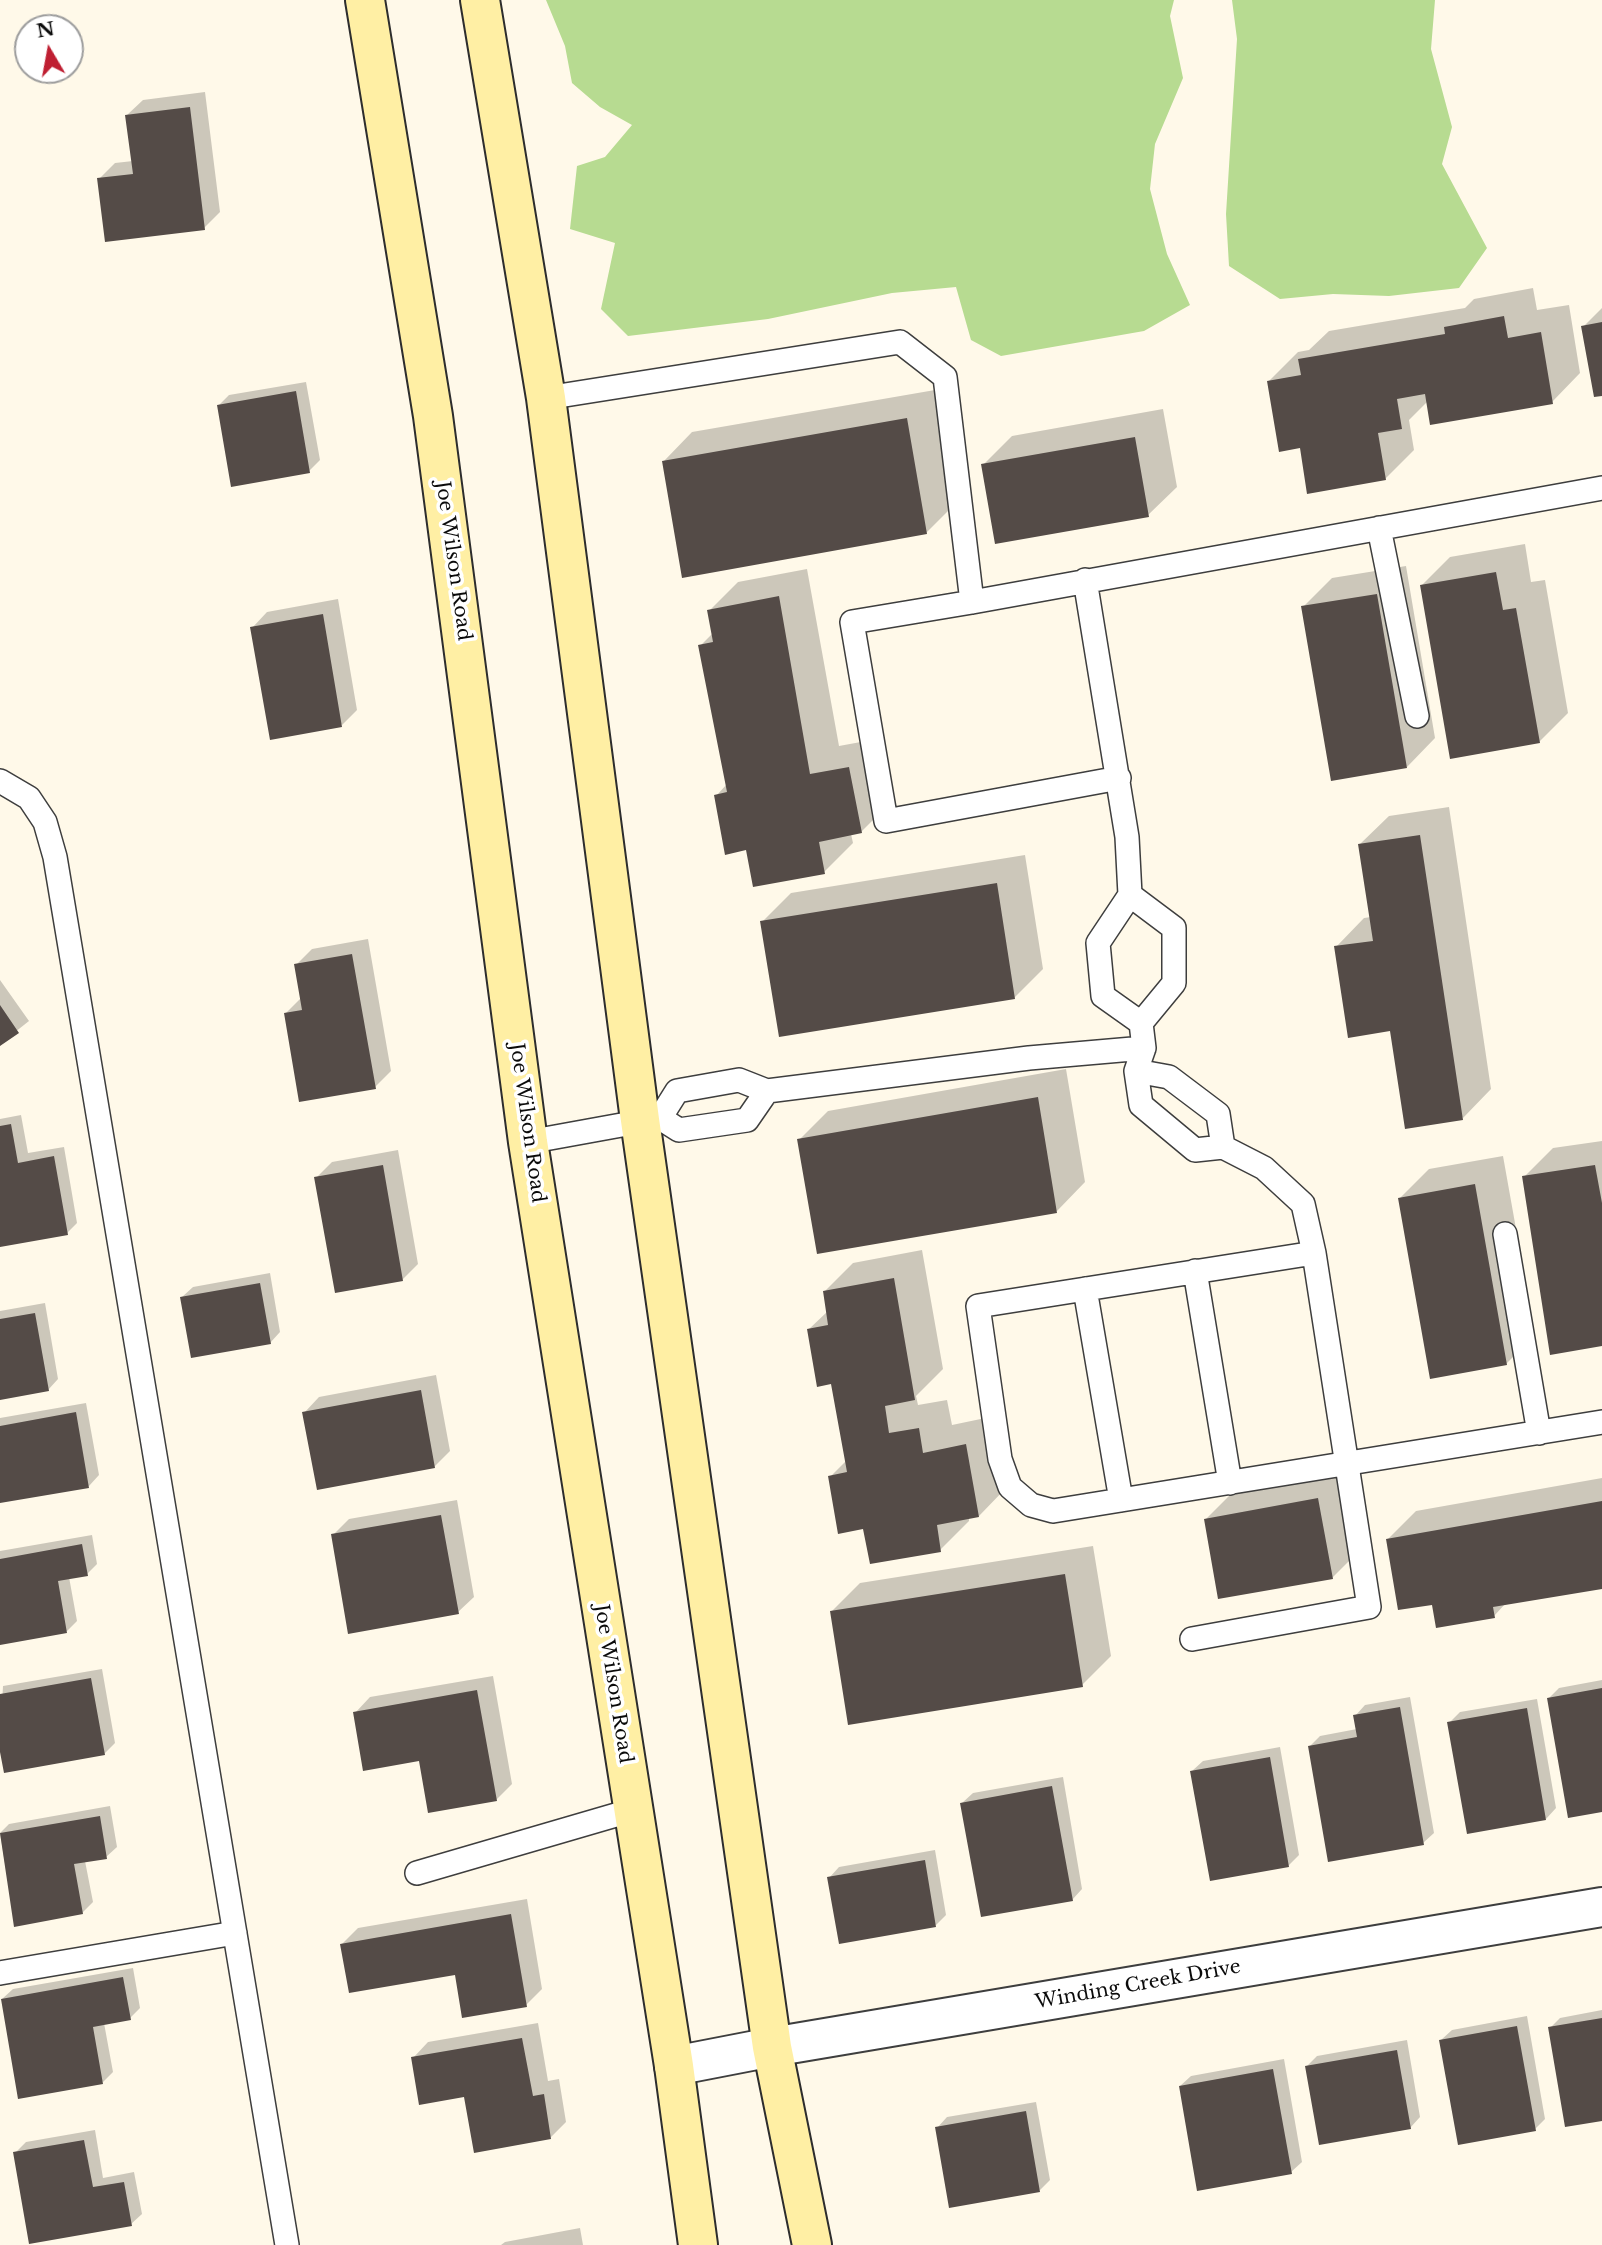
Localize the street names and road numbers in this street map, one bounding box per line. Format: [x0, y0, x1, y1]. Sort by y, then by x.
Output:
street label: Joe Wilson Road [431, 480, 475, 642]
street label: Joe Wilson Road [505, 1042, 549, 1204]
street label: Joe Wilson Road [589, 1603, 637, 1765]
street label: Winding Creek Drive [1033, 1956, 1243, 2014]

